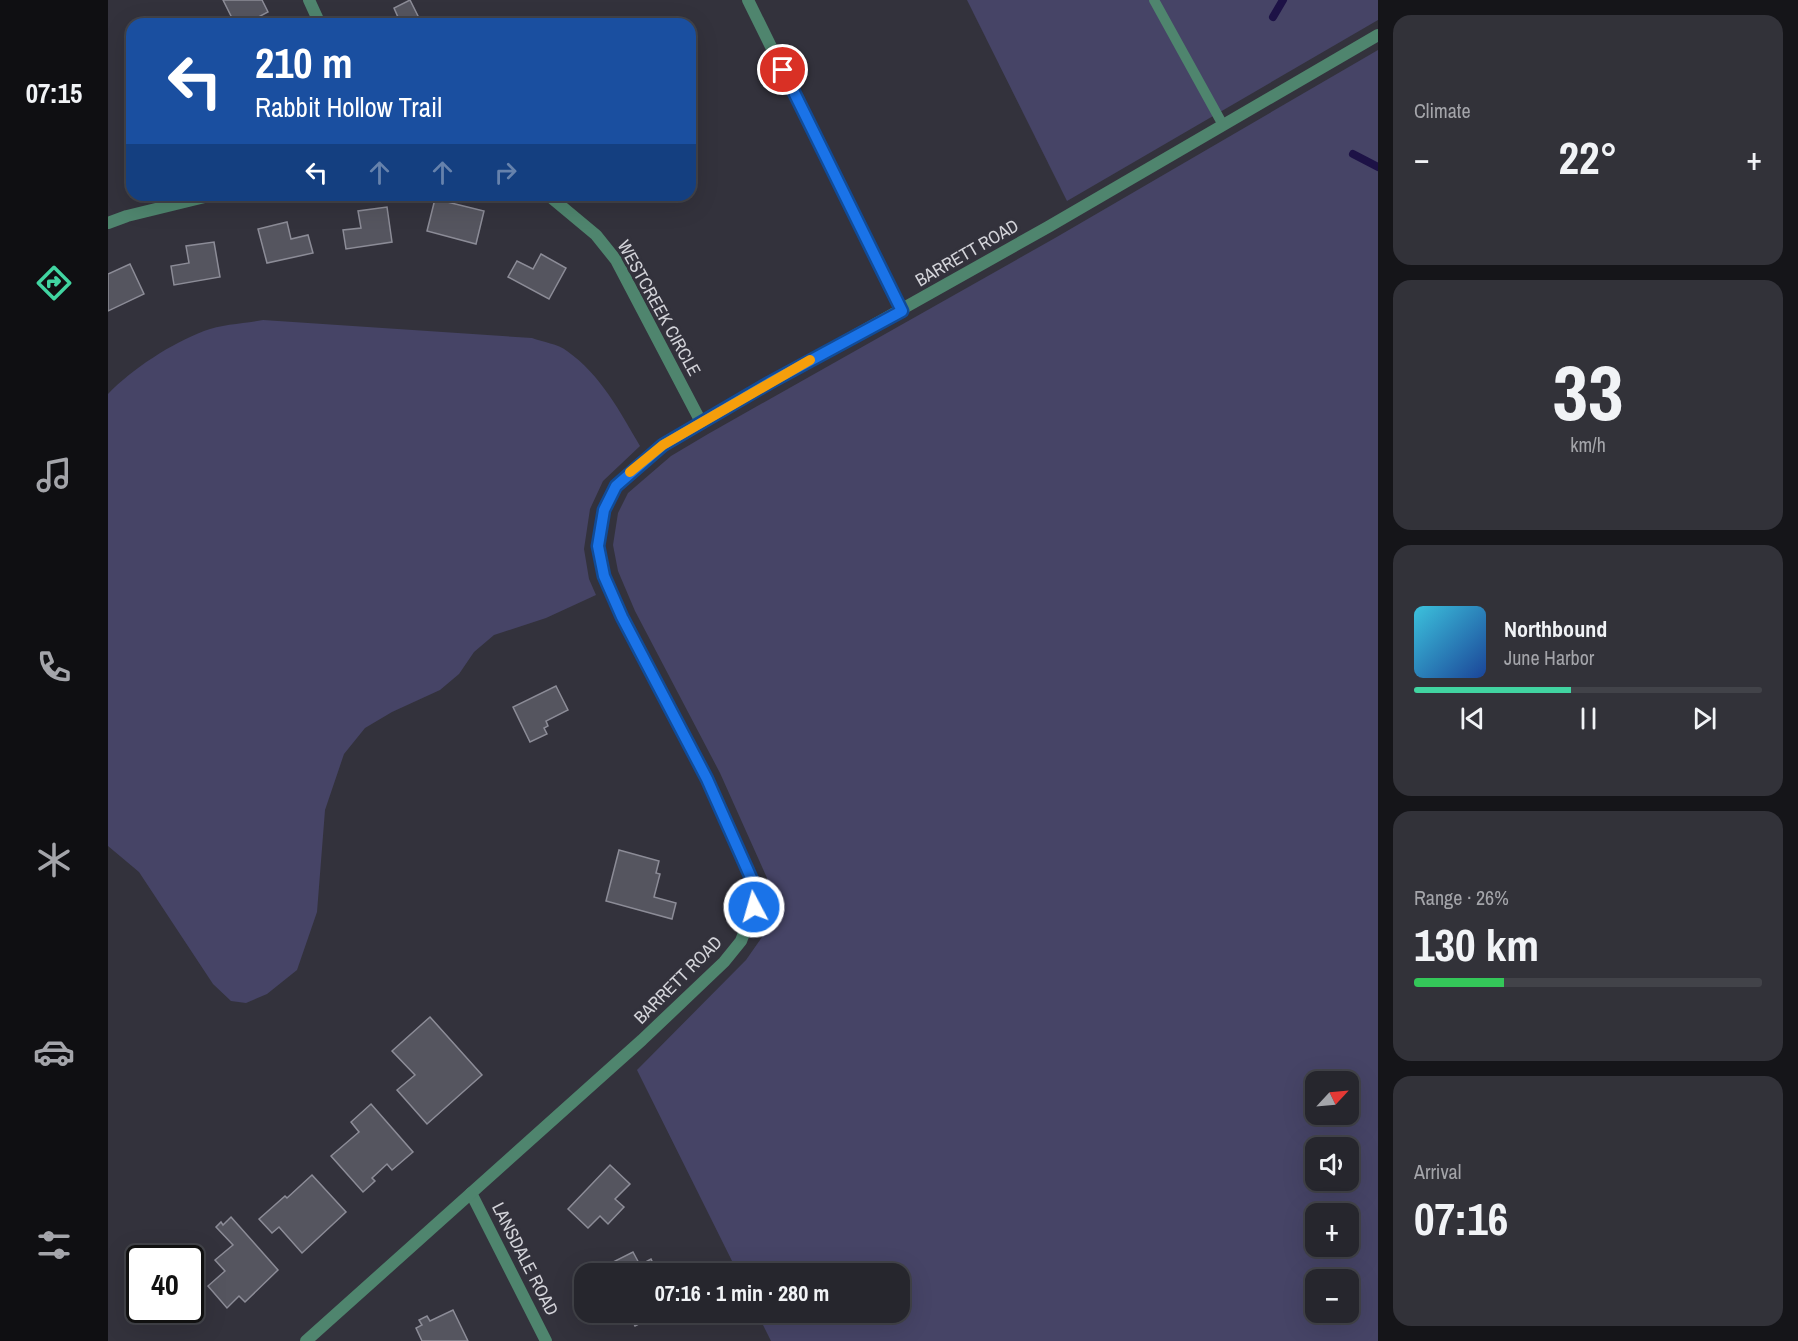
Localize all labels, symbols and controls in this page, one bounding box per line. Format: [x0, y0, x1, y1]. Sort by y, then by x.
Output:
text: 210 m [255, 35, 353, 91]
icon: left [156, 42, 234, 120]
pin [757, 44, 808, 95]
icon: arrive [766, 53, 799, 86]
text: 07:15 [26, 75, 82, 111]
text: Rabbit Hollow Trail [255, 89, 442, 125]
text: Climate [1414, 97, 1471, 124]
text: 22° [1558, 127, 1618, 188]
text: − [1414, 136, 1430, 180]
text: + [1746, 136, 1762, 180]
icon: left [300, 156, 333, 189]
icon: ahead [363, 156, 396, 189]
icon: ahead [426, 156, 459, 189]
icon: right [489, 156, 522, 189]
street label: BARRETT ROAD [911, 213, 1023, 292]
street label: WESTCREEK CIRCLE [612, 235, 707, 380]
icon: directions [33, 262, 75, 304]
text: 33 [1552, 339, 1624, 444]
text: km/h [1570, 431, 1606, 458]
icon: music [33, 454, 75, 496]
text: Northbound [1504, 614, 1607, 644]
text: June Harbor [1504, 644, 1594, 671]
icon: phone [33, 646, 75, 688]
icon: previous [1456, 702, 1489, 735]
icon: pause [1572, 702, 1605, 735]
icon: next [1688, 702, 1721, 735]
icon: climate [33, 839, 75, 881]
position arrow [722, 875, 786, 939]
text: Range · 26% [1414, 884, 1509, 911]
text: 130 km [1414, 914, 1539, 975]
street label: BARRETT ROAD [628, 930, 727, 1029]
icon: car [33, 1031, 75, 1073]
north arrow [1305, 1071, 1359, 1125]
map controls [1305, 1071, 1359, 1323]
button: sound [1305, 1137, 1359, 1191]
text: Arrival [1414, 1158, 1461, 1185]
text: 07:16 [1414, 1188, 1508, 1249]
street label: LANSDALE ROAD [486, 1198, 565, 1320]
button: + [1305, 1203, 1359, 1257]
icon: filters [33, 1224, 75, 1266]
speed limit sign: 40 [126, 1245, 204, 1323]
button: − [1305, 1269, 1359, 1323]
text: 07:16 · 1 min · 280 m [655, 1278, 829, 1308]

